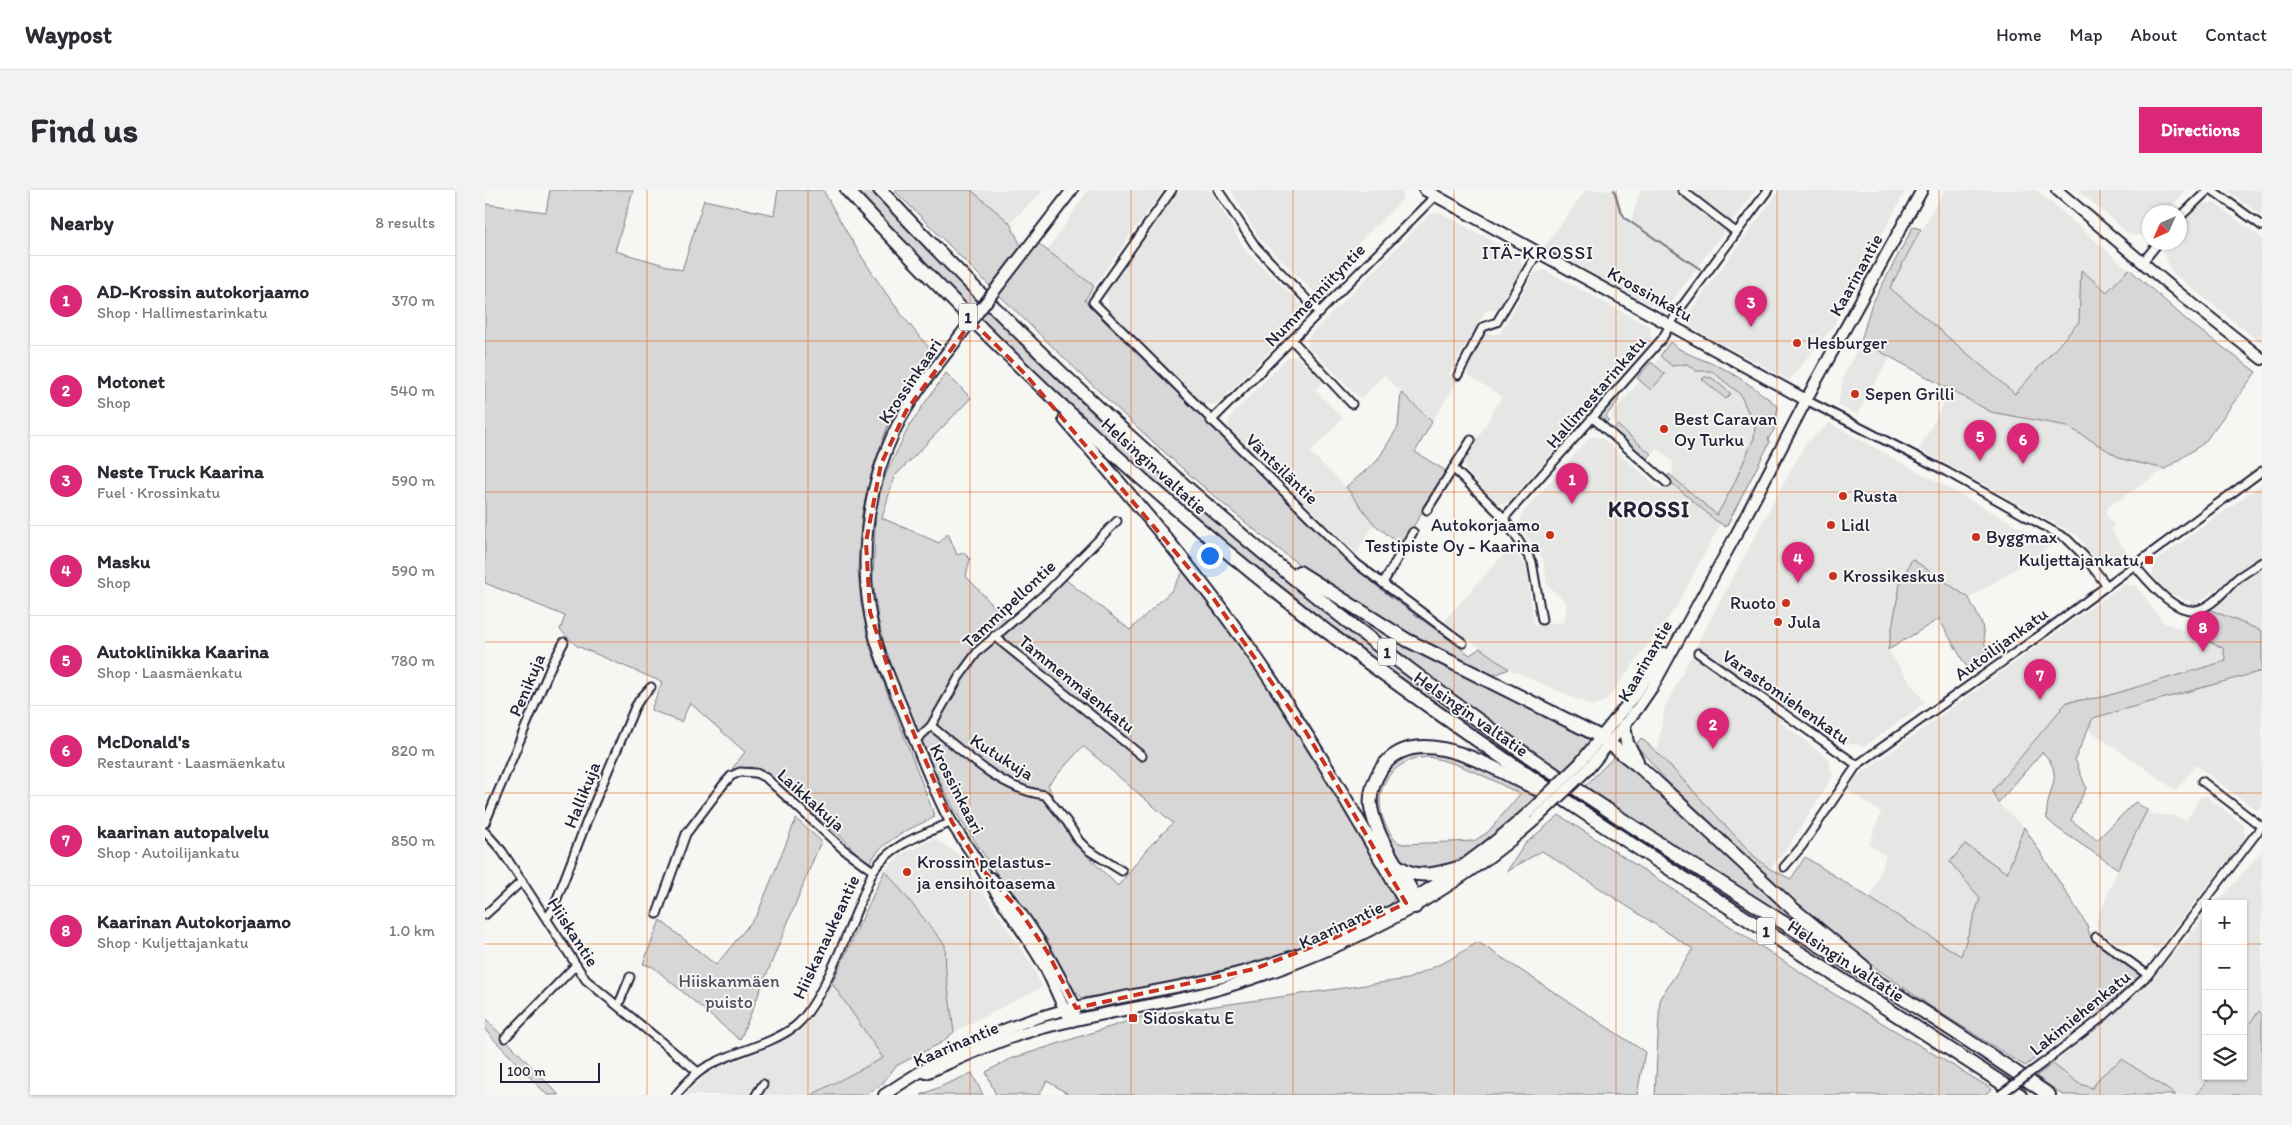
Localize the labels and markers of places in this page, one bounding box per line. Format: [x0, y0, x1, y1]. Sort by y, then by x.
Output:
pin: 3 [1735, 286, 1767, 327]
place label: Hesburger [1807, 332, 1887, 354]
marker: Hesburger [1791, 337, 1803, 349]
place label: Sepen Grilli [1865, 383, 1954, 405]
marker: Sepen Grilli [1849, 388, 1861, 400]
place label: Best Caravan Oy Turku [1674, 408, 1778, 451]
pin: 5 [1964, 420, 1996, 461]
marker: Best Caravan Oy Turku [1658, 423, 1670, 435]
pin: 6 [2007, 423, 2039, 464]
pin: 1 [1556, 463, 1588, 504]
place label: Rusta [1853, 485, 1898, 507]
marker: Rusta [1837, 490, 1849, 502]
place label: Autokorjaamo Testipiste Oy - Kaarina [1365, 514, 1541, 557]
place label: Lidl [1841, 514, 1870, 536]
marker: Lidl [1825, 519, 1837, 531]
place label: Byggmax [1986, 526, 2058, 548]
marker: Autokorjaamo Testipiste Oy - Kaarina [1544, 529, 1556, 541]
marker: Byggmax [1970, 531, 1982, 543]
pin: 4 [1782, 542, 1814, 583]
place label: Kuljettajankatu [2019, 549, 2139, 571]
marker: Kuljettajankatu [2143, 554, 2155, 566]
place label: Krossikeskus [1843, 565, 1945, 587]
marker: Krossikeskus [1827, 570, 1839, 582]
place label: Ruoto [1730, 592, 1776, 614]
marker: Ruoto [1780, 597, 1792, 609]
place label: Jula [1788, 611, 1821, 633]
pin: 8 [2187, 611, 2219, 652]
marker: Jula [1772, 616, 1784, 628]
pin: 7 [2024, 659, 2056, 700]
pin: 2 [1697, 708, 1729, 749]
place label: Krossin pelastus- ja ensihoitoasema [916, 851, 1056, 894]
marker: Krossin pelastus- ja ensihoitoasema [901, 866, 913, 878]
place label: Sidoskatu E [1143, 1007, 1234, 1029]
marker: Sidoskatu E [1127, 1012, 1139, 1024]

